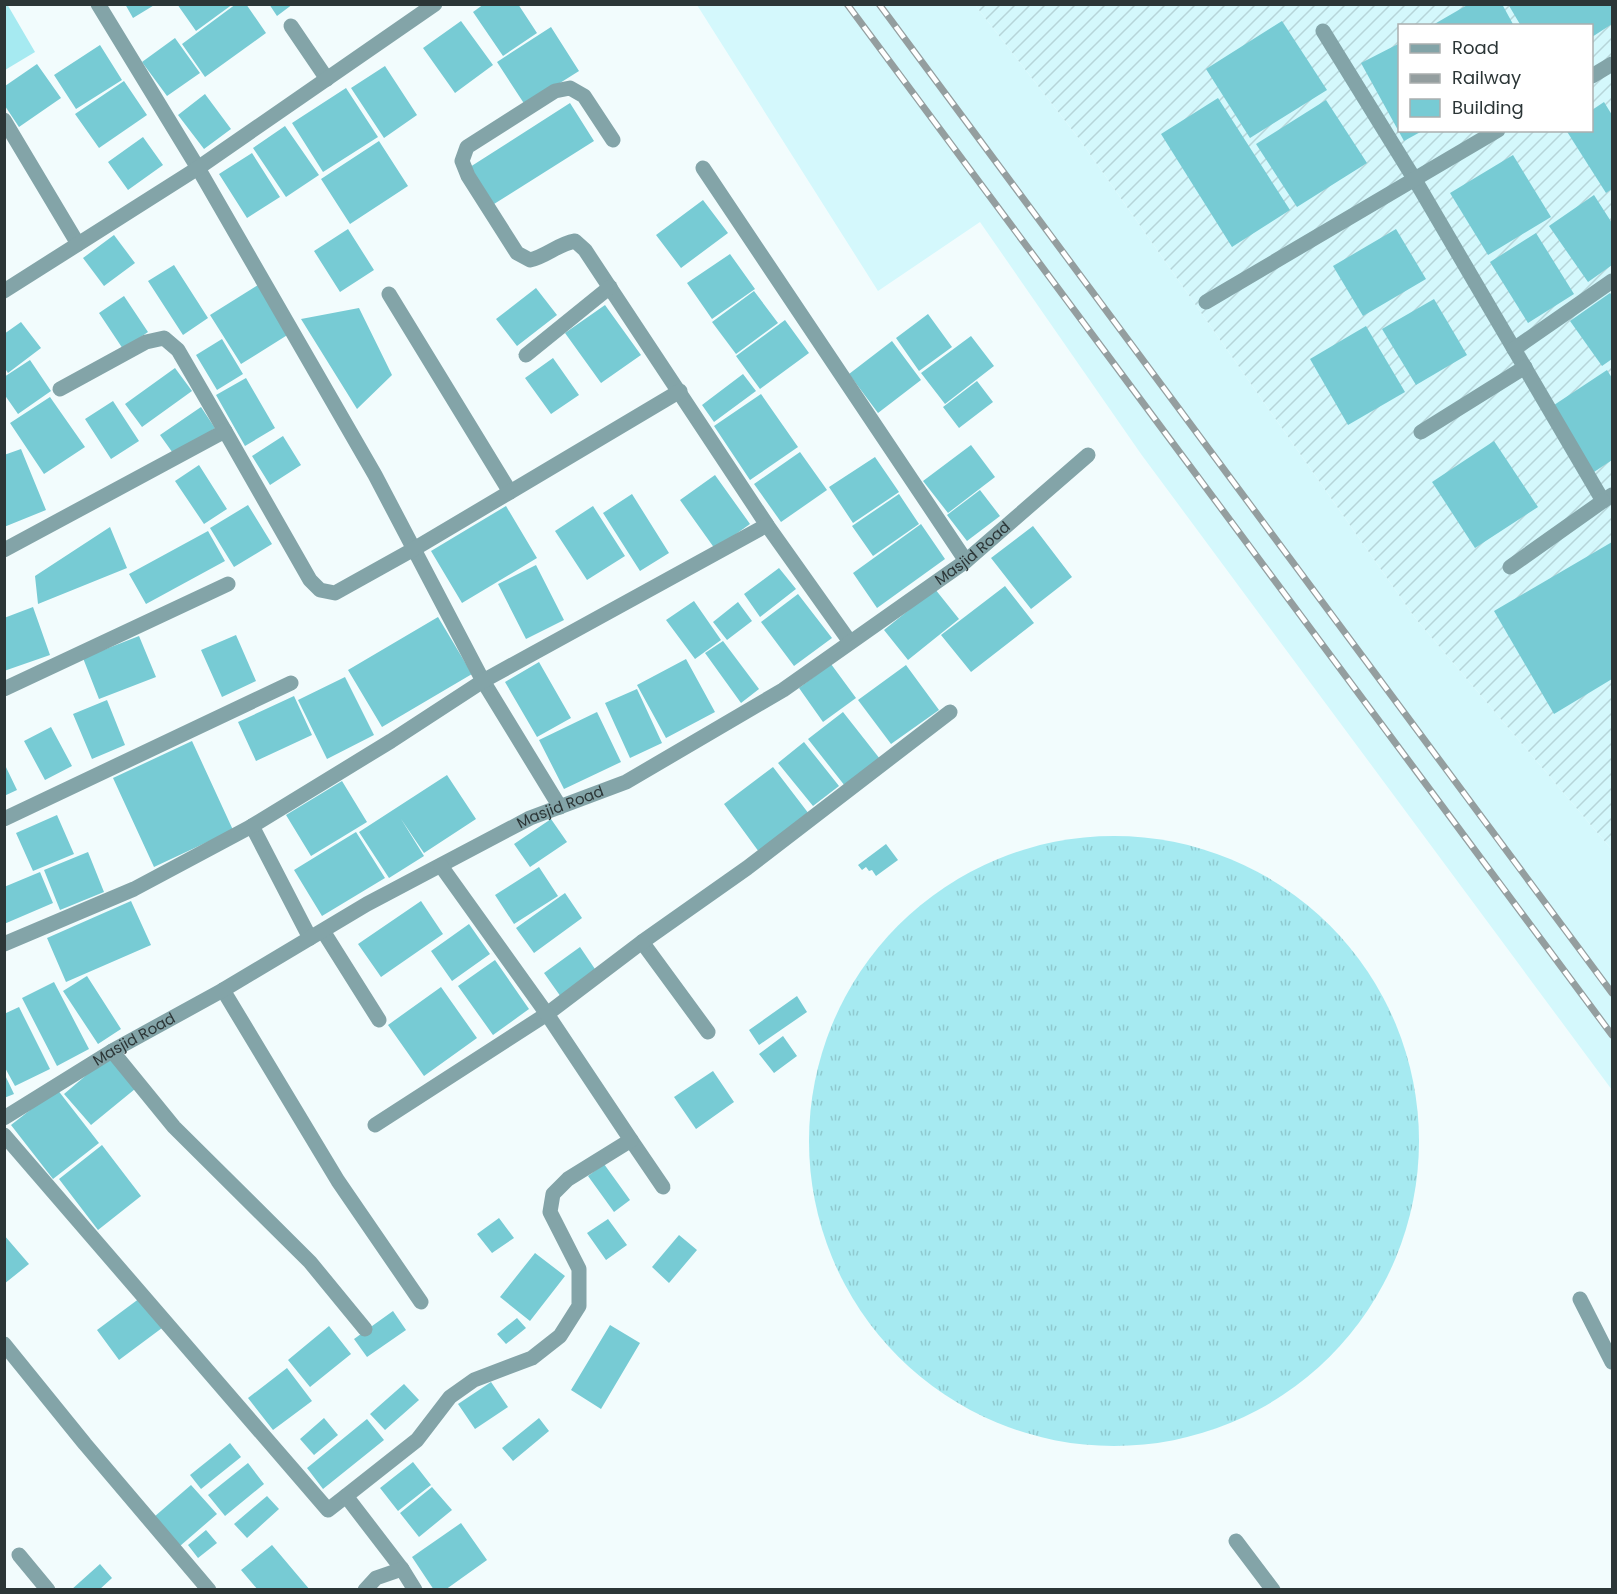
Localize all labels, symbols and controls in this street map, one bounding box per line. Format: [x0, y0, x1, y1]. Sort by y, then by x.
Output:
legend [1398, 24, 1593, 132]
text: Road [1452, 35, 1499, 60]
text: Railway [1452, 65, 1521, 90]
text: Building [1452, 95, 1524, 120]
street label: Masjid Road [930, 516, 1015, 590]
street label: Masjid Road [513, 780, 607, 833]
street label: Masjid Road [88, 1007, 179, 1070]

